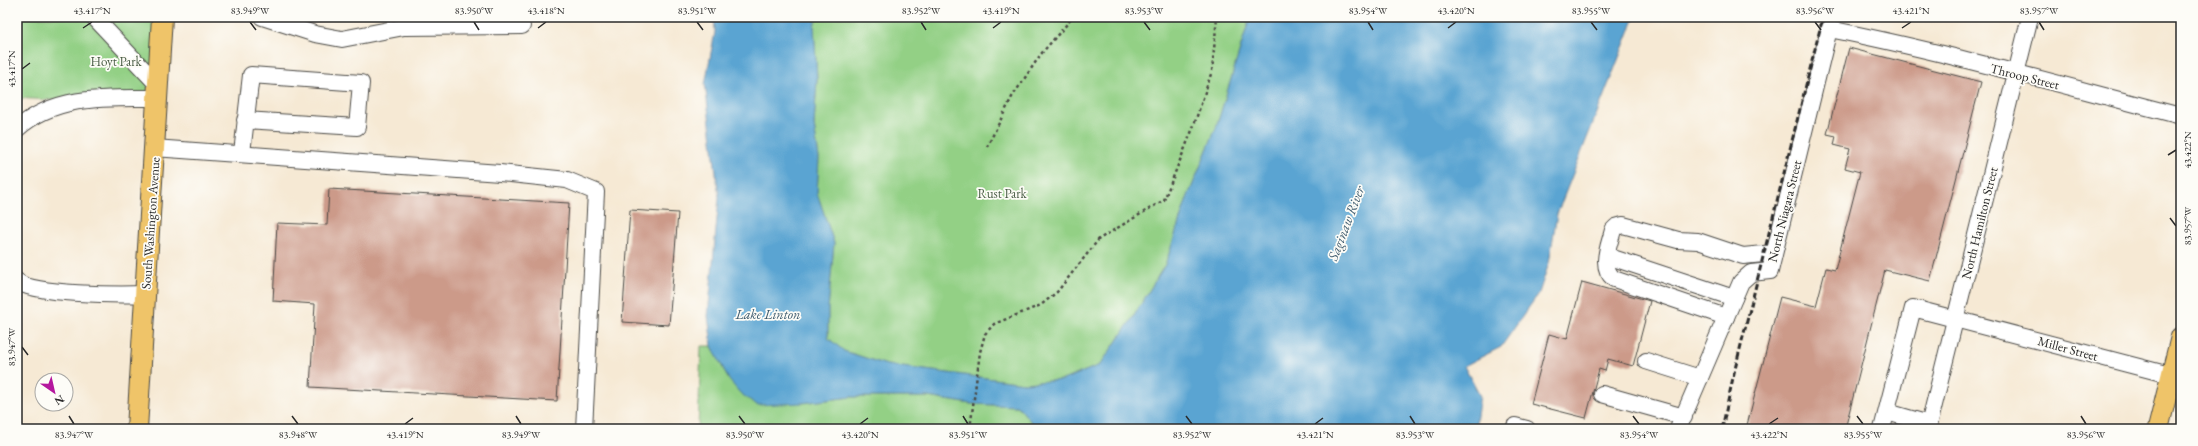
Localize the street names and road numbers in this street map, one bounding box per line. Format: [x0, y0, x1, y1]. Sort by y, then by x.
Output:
street label: Throop Street [1989, 60, 2061, 93]
street label: South Washington Avenue [137, 156, 164, 290]
street label: North Niagara Street [1764, 158, 1805, 264]
street label: North Hamilton Street [1957, 165, 2002, 281]
street label: Miller Street [2036, 332, 2100, 365]

